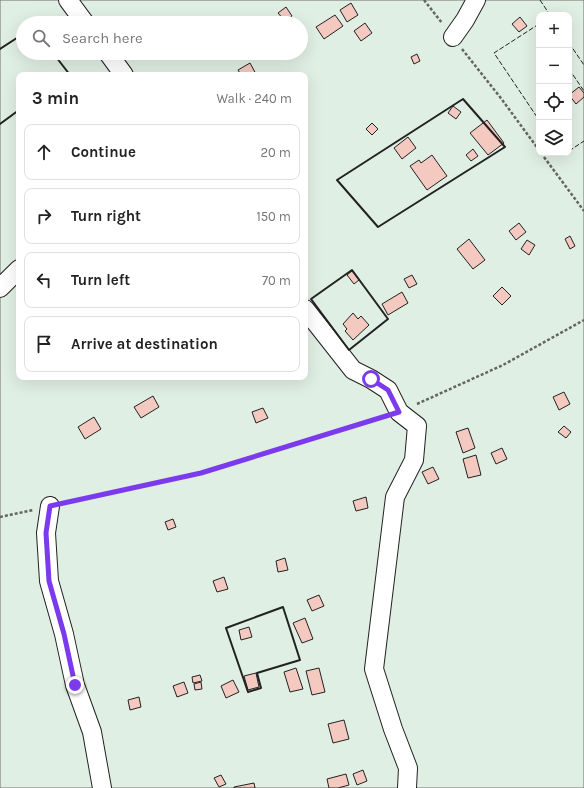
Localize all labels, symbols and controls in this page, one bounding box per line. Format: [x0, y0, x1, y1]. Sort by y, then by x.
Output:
map controls [536, 12, 572, 156]
button: + [536, 12, 572, 48]
search box [16, 16, 308, 60]
icon: search [30, 27, 52, 49]
text: Search here [62, 29, 143, 47]
button: − [536, 48, 572, 84]
button: locate [536, 84, 572, 120]
text: 3 min [32, 88, 79, 108]
text: Walk · 240 m [216, 91, 292, 106]
button: layers [536, 120, 572, 156]
icon: ahead [33, 141, 55, 163]
text: Continue [71, 143, 136, 161]
text: 20 m [261, 145, 291, 160]
icon: right [33, 205, 55, 227]
text: Turn right [71, 207, 141, 225]
text: 150 m [256, 209, 291, 224]
icon: left [33, 269, 55, 291]
text: Turn left [71, 271, 130, 289]
text: 70 m [262, 273, 291, 288]
icon: arrive [33, 333, 55, 355]
text: Arrive at destination [71, 335, 218, 353]
route start [362, 370, 380, 388]
route end [66, 676, 84, 694]

